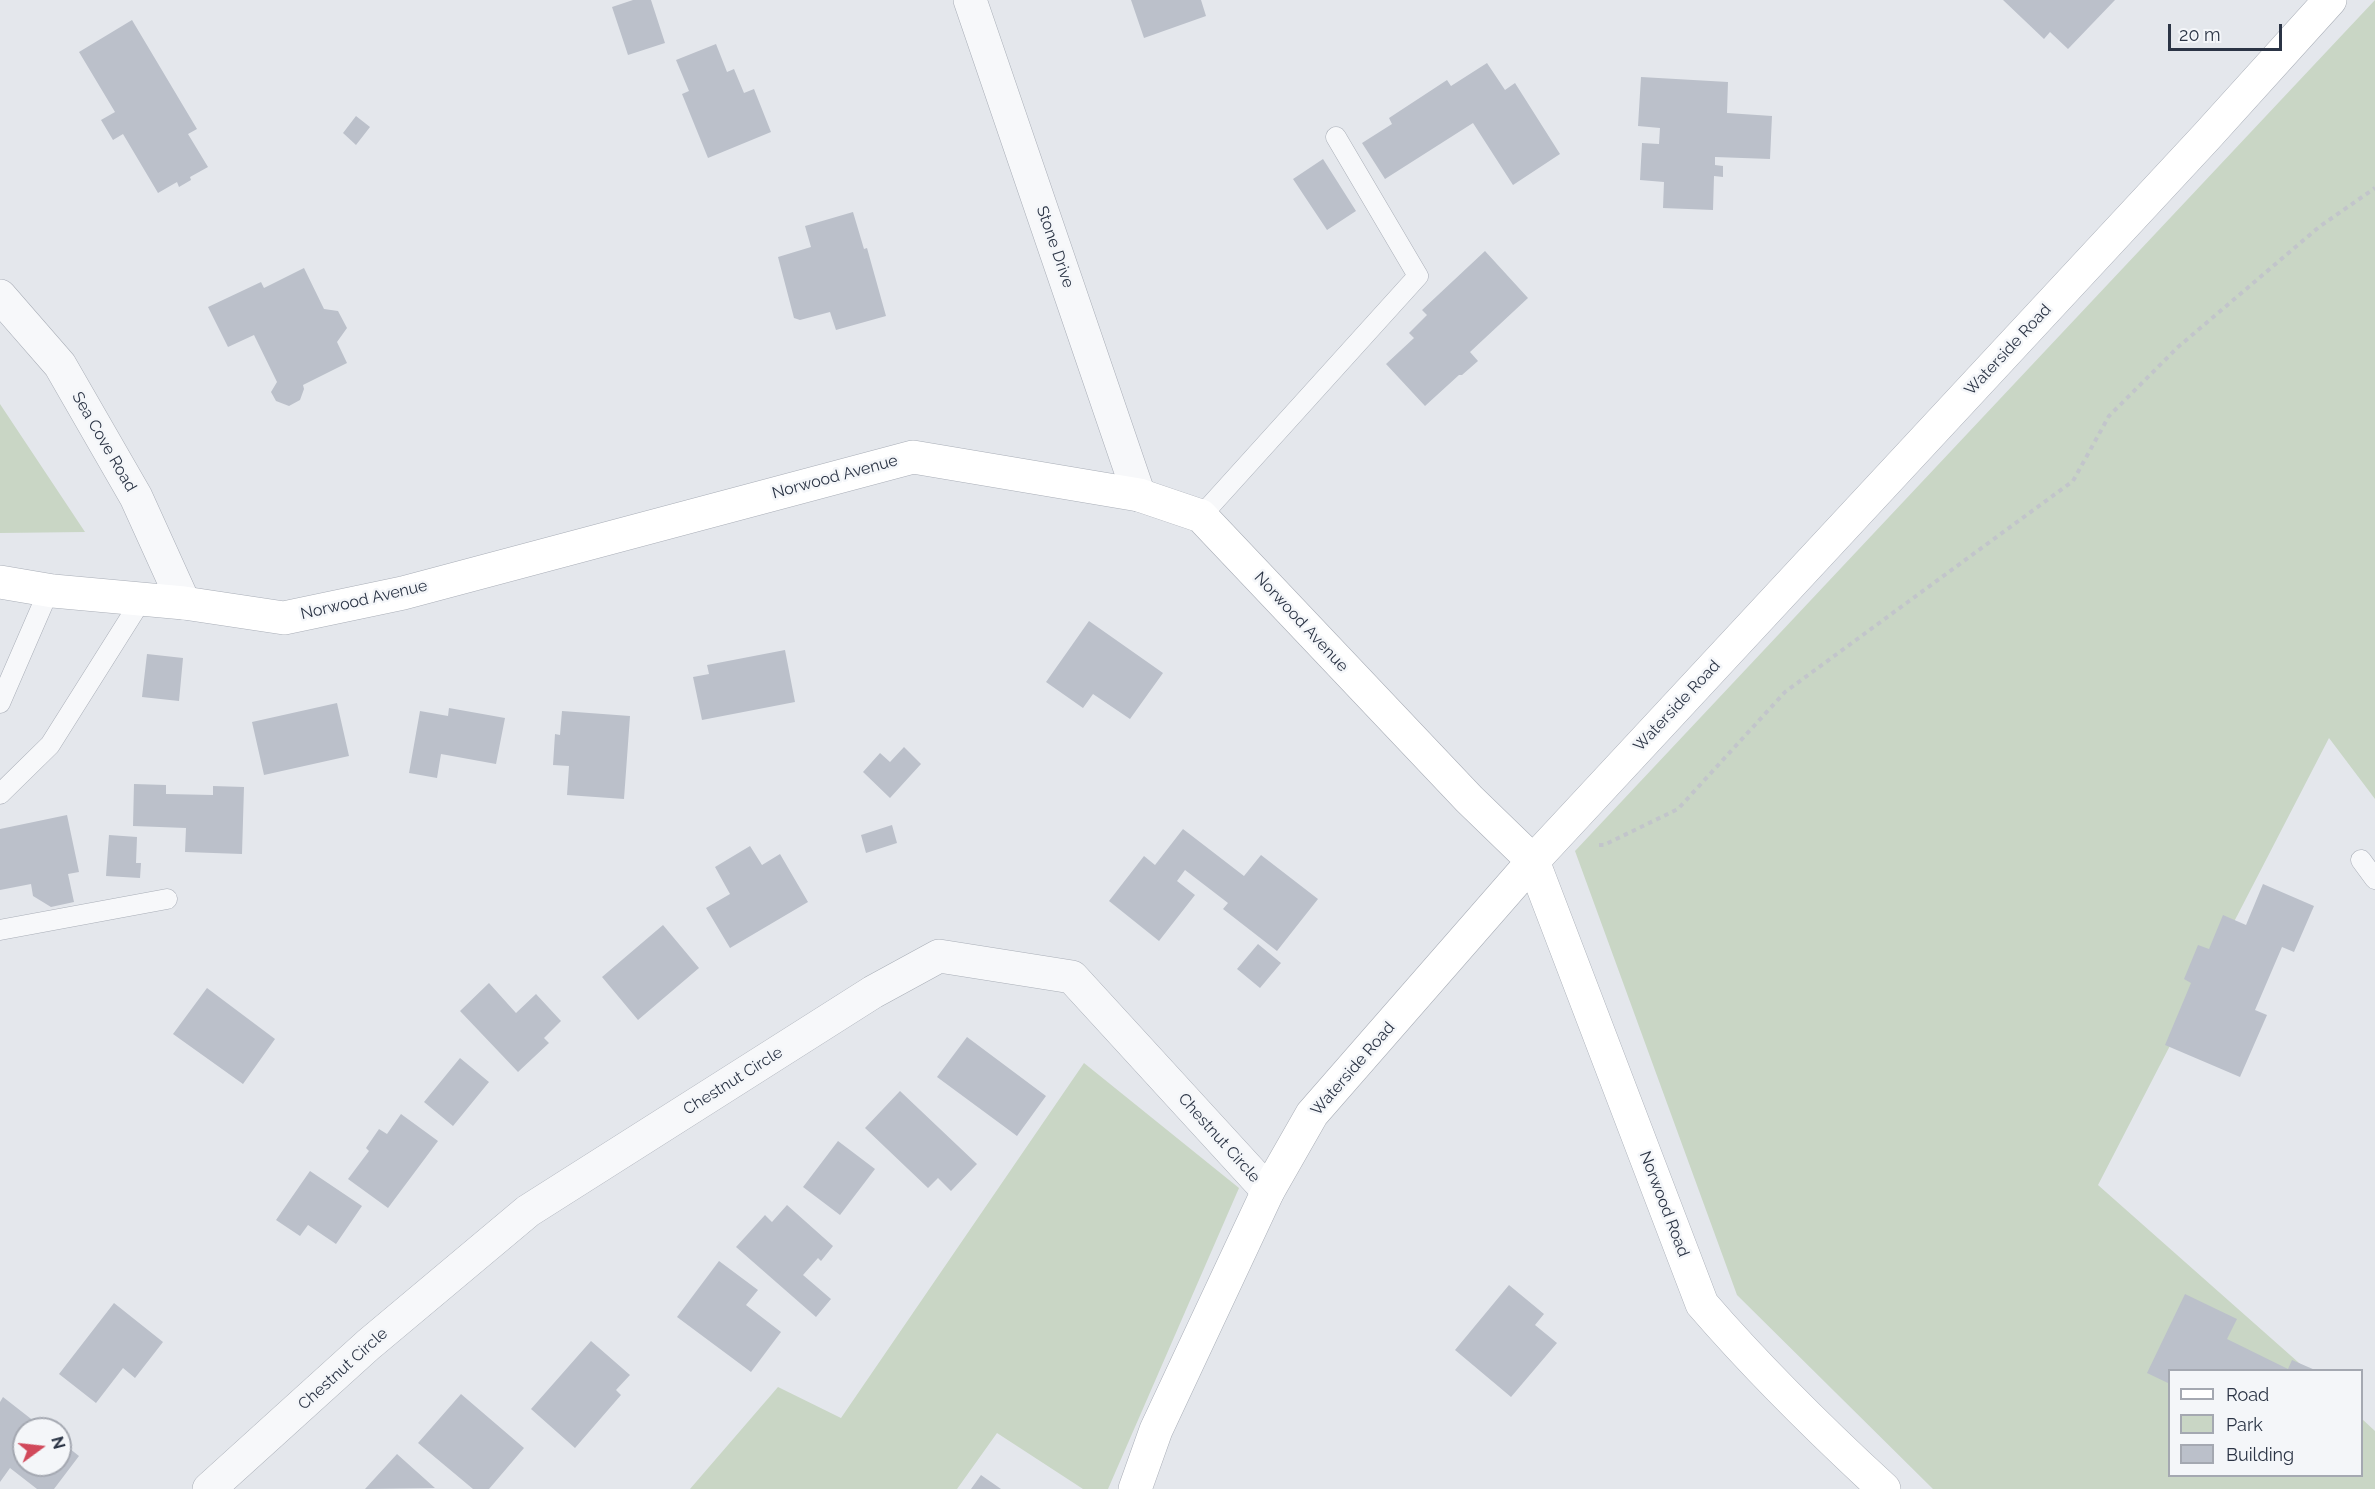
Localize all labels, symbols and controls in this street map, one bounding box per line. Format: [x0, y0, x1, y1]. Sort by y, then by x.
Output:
scale bar [2171, 12, 2285, 50]
text: 20 m [2179, 24, 2221, 45]
street label: Stone Drive [1032, 204, 1078, 290]
street label: Waterside Road [1961, 300, 2055, 400]
street label: Sea Cove Road [68, 389, 140, 495]
street label: Norwood Avenue [770, 451, 900, 503]
street label: Norwood Avenue [1250, 568, 1352, 676]
street label: Norwood Avenue [299, 576, 429, 624]
street label: Waterside Road [1630, 656, 1724, 756]
street label: Waterside Road [1307, 1018, 1399, 1120]
street label: Chestnut Circle [680, 1043, 786, 1119]
street label: Chestnut Circle [1174, 1089, 1264, 1187]
street label: Norwood Road [1635, 1149, 1693, 1259]
street label: Chestnut Circle [294, 1324, 392, 1414]
legend [2168, 1369, 2363, 1477]
text: Road [2226, 1384, 2269, 1405]
text: Park [2226, 1414, 2263, 1435]
north arrow [12, 1417, 72, 1477]
text: N [47, 1434, 69, 1451]
text: Building [2226, 1444, 2294, 1465]

